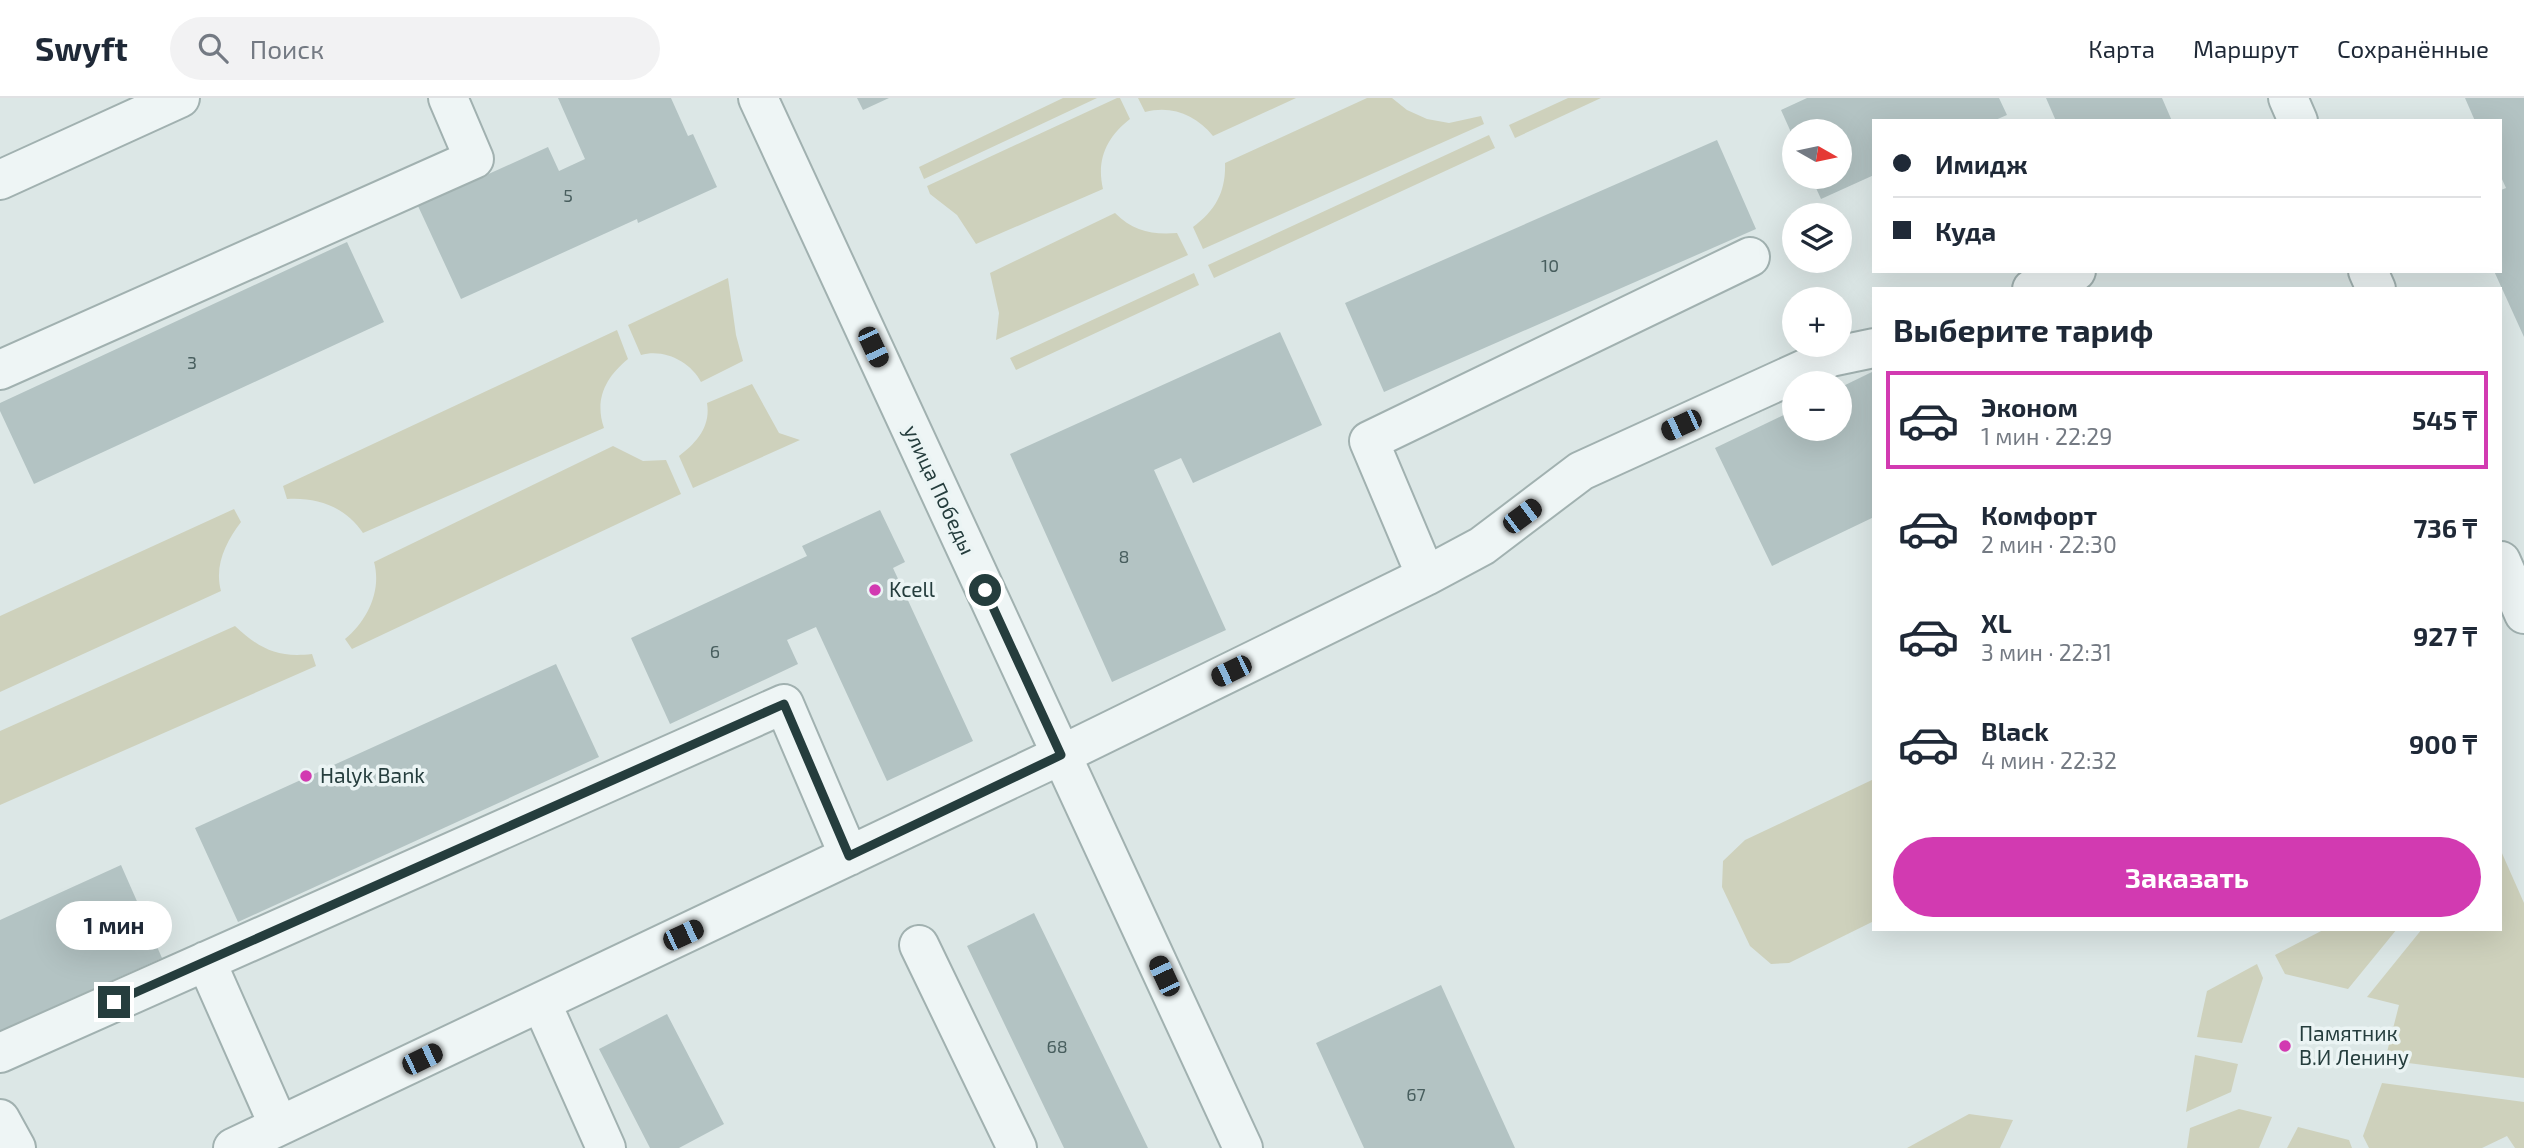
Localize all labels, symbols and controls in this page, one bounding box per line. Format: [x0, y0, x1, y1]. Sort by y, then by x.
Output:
search box [170, 17, 660, 80]
text: Swyft [35, 28, 128, 68]
icon: search [194, 29, 232, 67]
text: Поиск [250, 33, 324, 64]
text: Карта [2088, 34, 2155, 63]
text: Маршрут [2193, 34, 2299, 63]
text: Сохранённые [2337, 34, 2489, 63]
north arrow [1782, 119, 1852, 189]
map controls [1782, 119, 1852, 441]
text: Имидж [1935, 148, 2028, 179]
house number: 5 [563, 184, 573, 206]
button: layers [1782, 203, 1852, 273]
text: Куда [1935, 215, 1996, 246]
house number: 10 [1541, 254, 1559, 276]
button: + [1782, 287, 1852, 357]
text: Выберите тариф [1893, 310, 2153, 348]
car [855, 324, 892, 370]
house number: 3 [187, 351, 197, 373]
button: − [1782, 371, 1852, 441]
icon: car [1897, 389, 1960, 452]
text: Эконом [1981, 391, 2078, 422]
text: 545 ₸ [2412, 404, 2477, 435]
car [1658, 407, 1705, 443]
street label: улица Победы [899, 421, 981, 559]
text: 1 мин · 22:29 [1981, 422, 2112, 450]
car [1499, 495, 1546, 537]
icon: car [1897, 497, 1960, 560]
text: Комфорт [1981, 499, 2097, 530]
text: 736 ₸ [2413, 512, 2477, 543]
text: 2 мин · 22:30 [1981, 530, 2117, 558]
house number: 8 [1119, 545, 1129, 567]
route start [969, 574, 1001, 606]
place label: Kcell [889, 576, 936, 601]
marker: Kcell [867, 582, 883, 598]
icon: car [1897, 605, 1960, 668]
text: XL [1981, 607, 2012, 638]
text: 927 ₸ [2413, 620, 2477, 651]
text: 3 мин · 22:31 [1981, 638, 2112, 666]
house number: 6 [710, 640, 720, 662]
car [1208, 652, 1255, 690]
icon: car [1897, 713, 1960, 776]
text: Black [1981, 715, 2049, 746]
text: 900 ₸ [2409, 728, 2477, 759]
text: 4 мин · 22:32 [1981, 746, 2117, 774]
place label: Halyk Bank [320, 762, 425, 787]
marker: Halyk Bank [298, 768, 314, 784]
button: Заказать [1893, 837, 2481, 917]
callout: 1 мин [56, 900, 172, 950]
text: 1 мин [84, 911, 144, 939]
car [660, 917, 707, 953]
car [1146, 953, 1183, 999]
route end [98, 986, 130, 1018]
place label: Памятник В.И Ленину [2299, 1020, 2409, 1070]
house number: 68 [1046, 1035, 1068, 1057]
marker: Памятник В.И Ленину [2277, 1038, 2293, 1054]
car [399, 1040, 446, 1078]
house number: 67 [1406, 1083, 1426, 1105]

